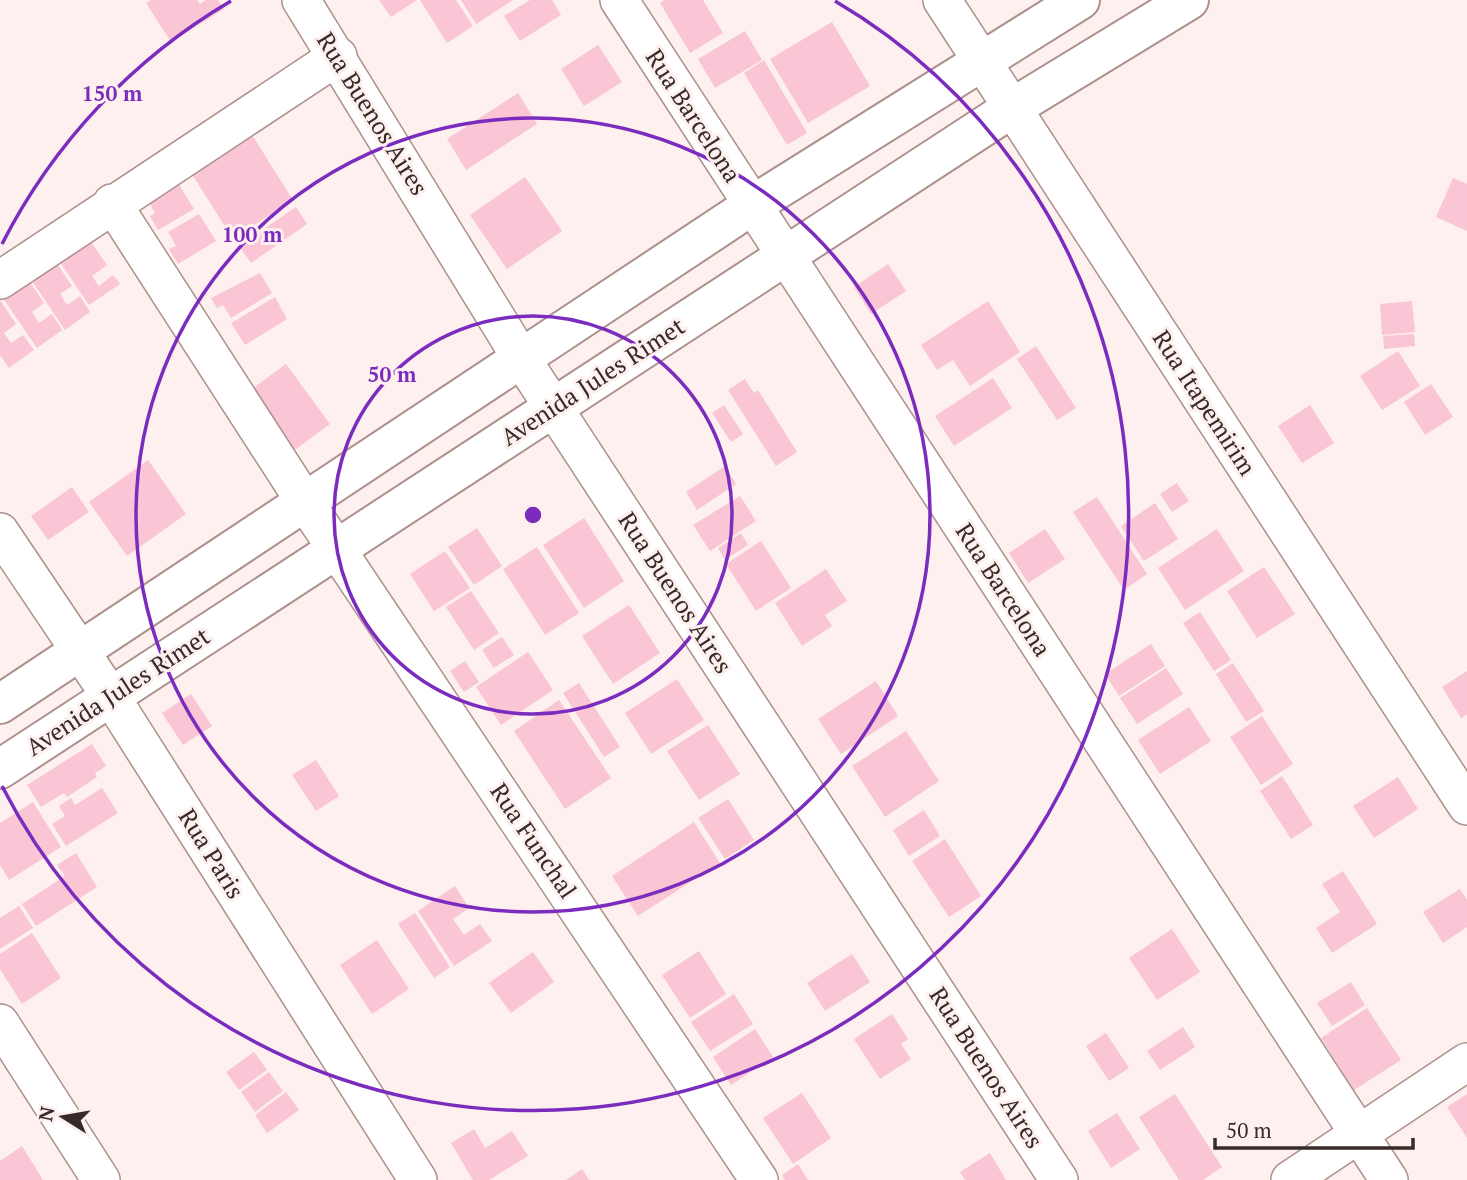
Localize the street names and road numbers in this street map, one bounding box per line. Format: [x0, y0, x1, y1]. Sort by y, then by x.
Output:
street label: Rua Buenos Aires [310, 26, 436, 201]
street label: Rua Barcelona [639, 43, 749, 188]
street label: Avenida Jules Rimet [494, 310, 691, 453]
street label: Rua Itapemirim [1146, 324, 1264, 482]
street label: Rua Buenos Aires [612, 506, 740, 679]
street label: Rua Barcelona [949, 517, 1059, 662]
street label: Avenida Jules Rimet [19, 620, 216, 763]
street label: Rua Funchal [483, 776, 584, 904]
street label: Rua Paris [172, 802, 252, 904]
street label: Rua Buenos Aires [923, 981, 1051, 1154]

